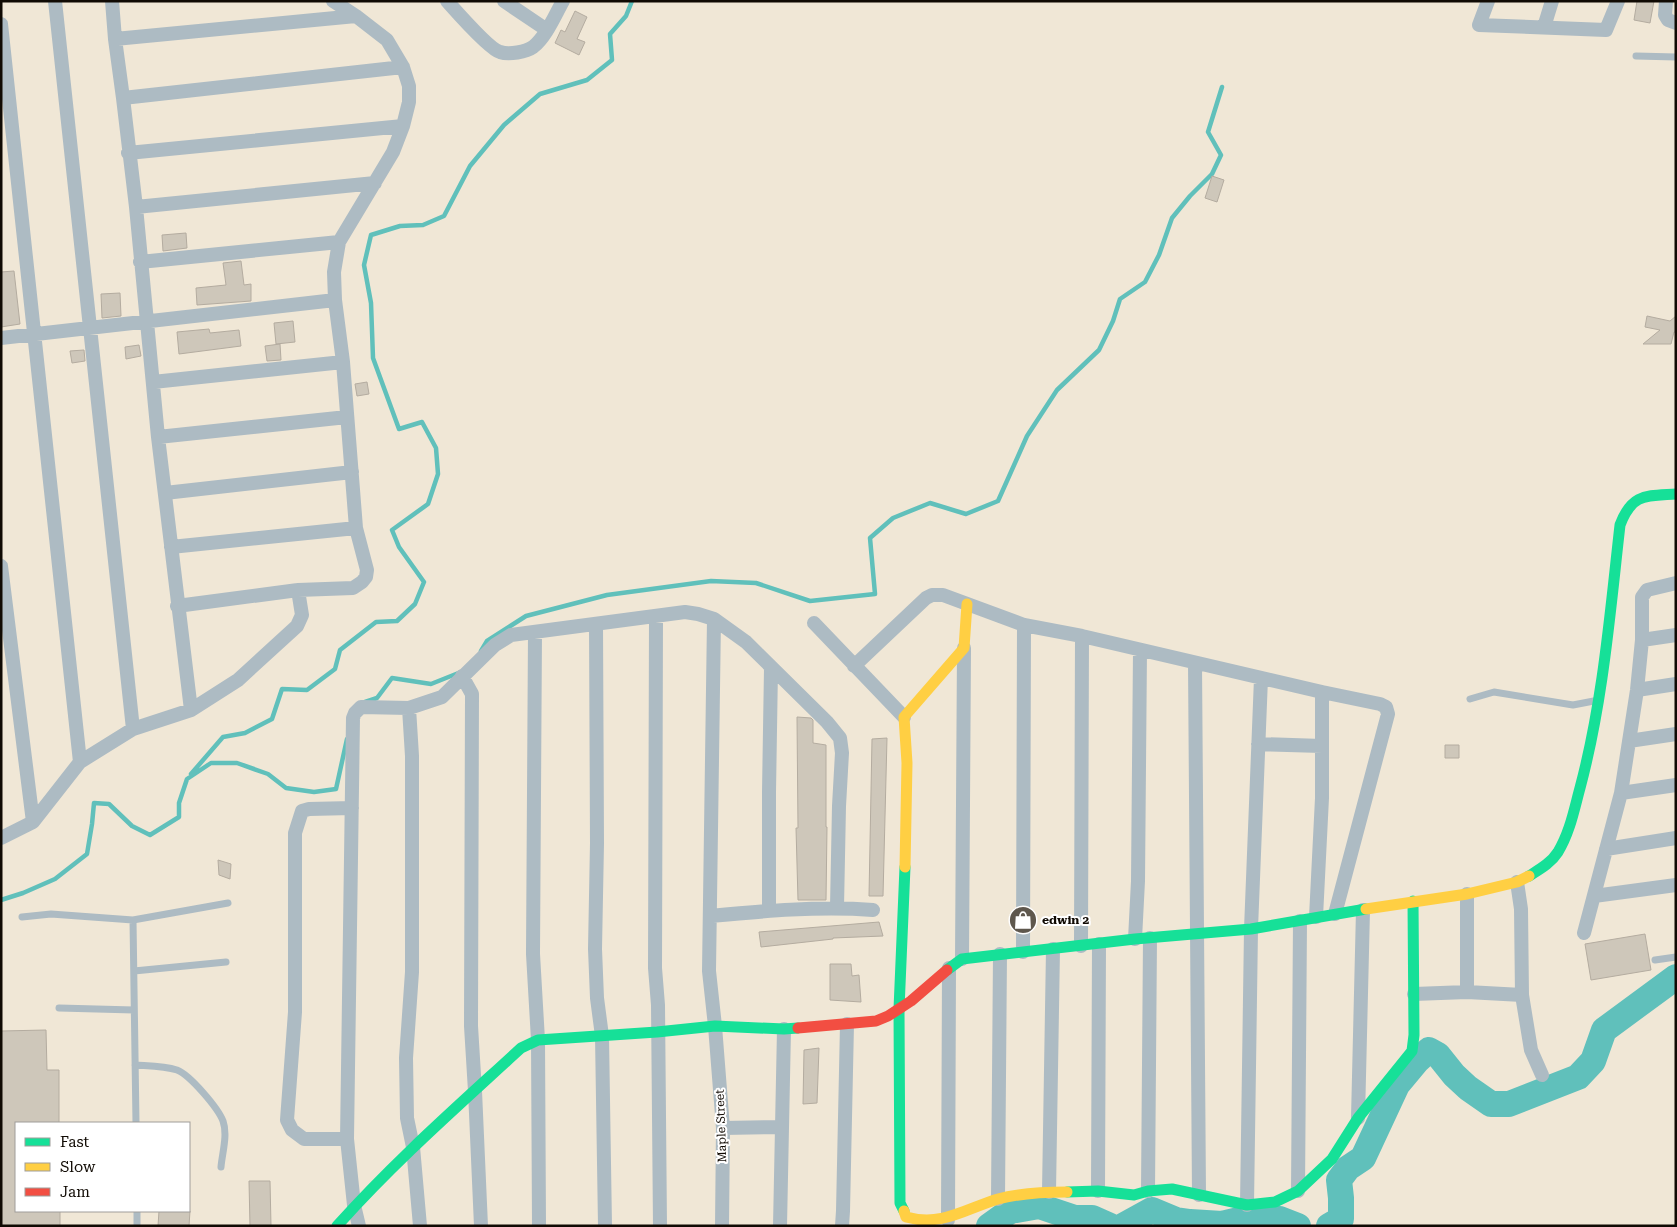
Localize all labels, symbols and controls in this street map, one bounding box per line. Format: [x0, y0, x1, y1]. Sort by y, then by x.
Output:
shop icon: edwin 2 [1008, 905, 1038, 935]
place label: edwin 2 [1042, 913, 1089, 927]
street label: Maple Street [713, 1089, 729, 1163]
legend [15, 1122, 190, 1212]
text: Fast [60, 1133, 90, 1151]
text: Slow [60, 1158, 96, 1176]
text: Jam [60, 1183, 90, 1201]

